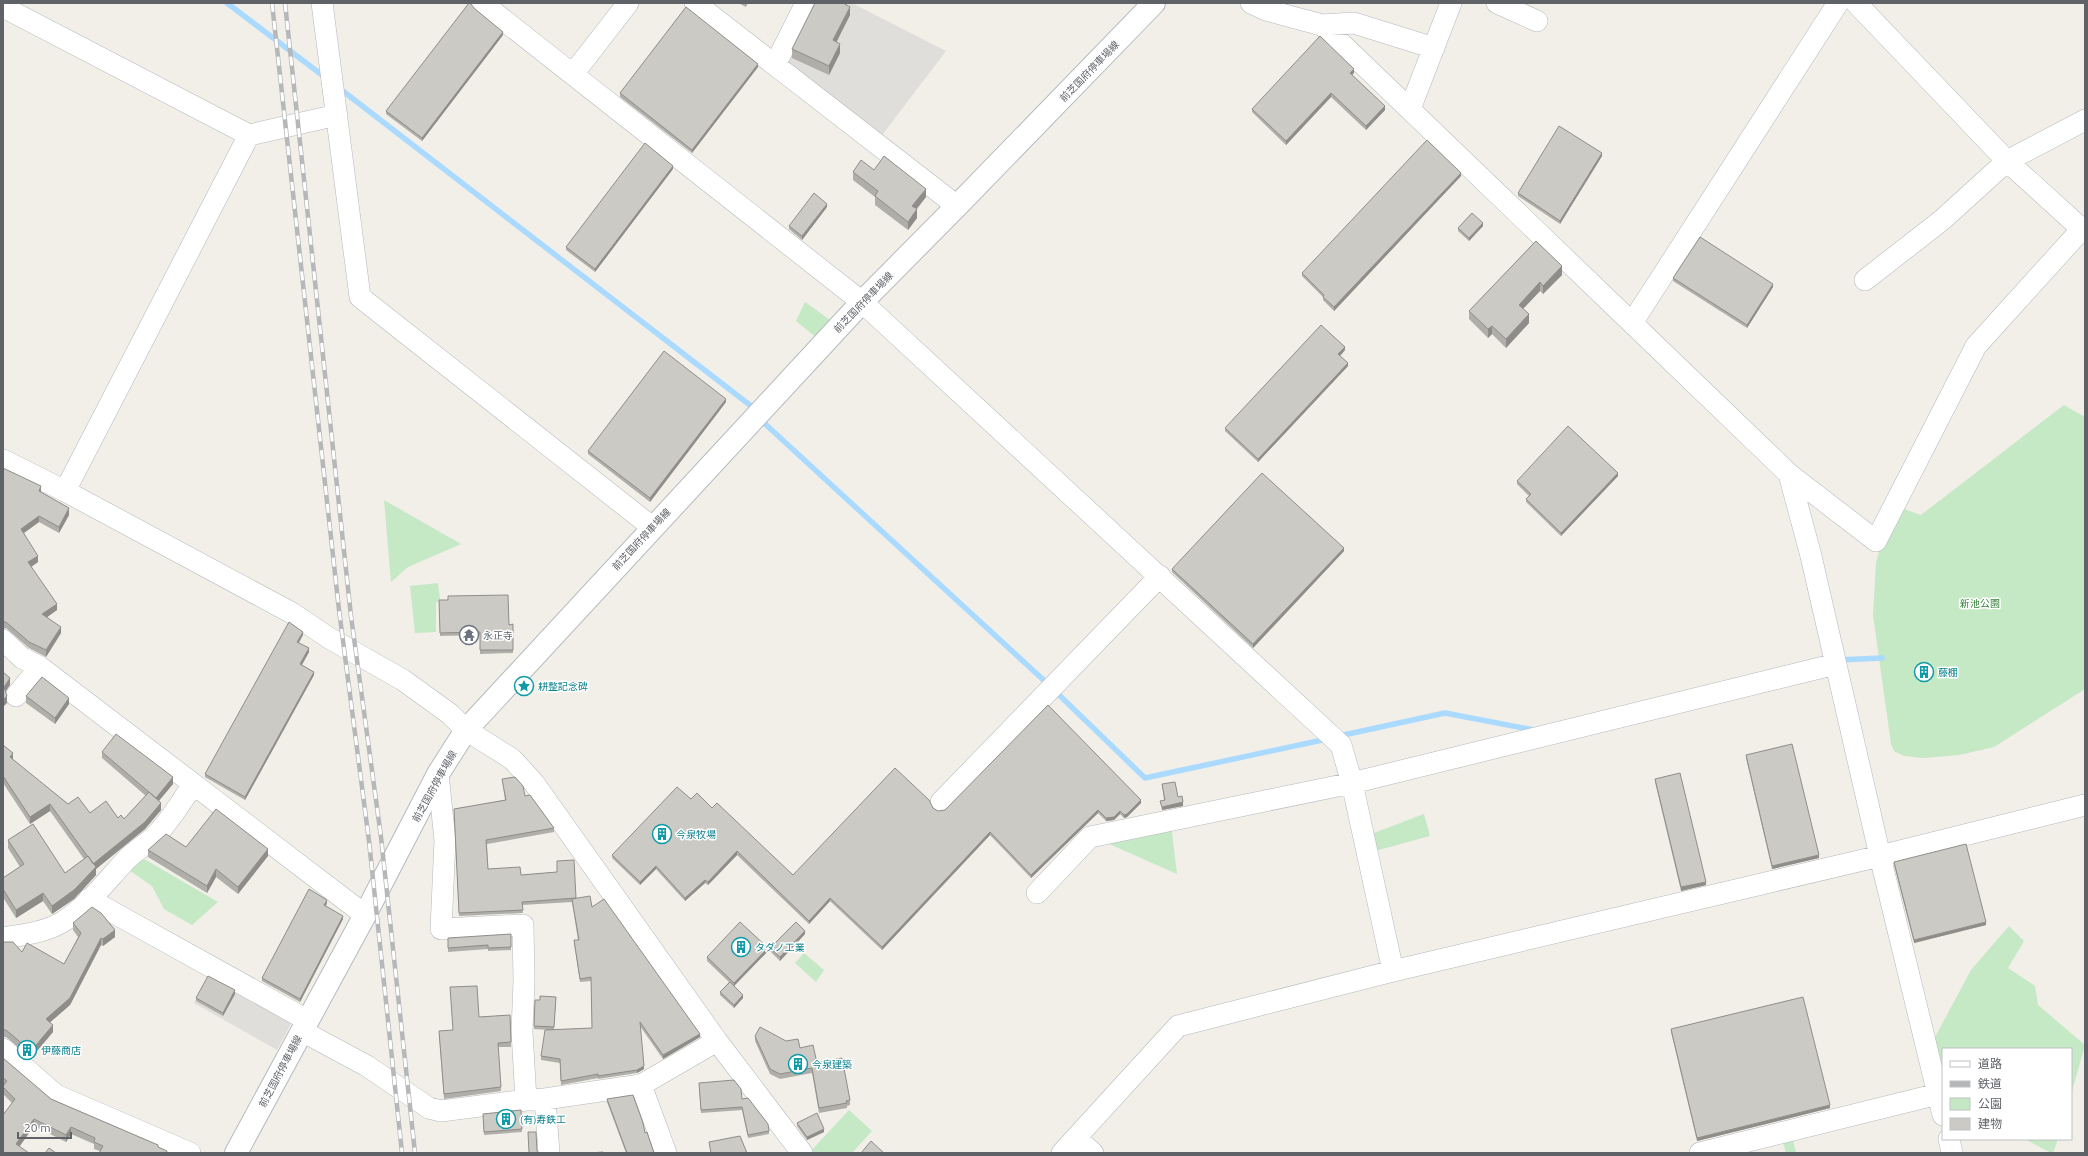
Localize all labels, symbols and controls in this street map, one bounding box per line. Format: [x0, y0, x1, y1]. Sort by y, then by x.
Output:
street label: 前芝国府停車場線 [1058, 39, 1121, 104]
street label: 前芝国府停車場線 [832, 270, 895, 335]
street label: 前芝国府停車場線 [610, 506, 673, 572]
park label: 新池公園 [1960, 598, 2000, 609]
temple icon: 永正寺 [458, 624, 480, 646]
place label: 永正寺 [483, 630, 513, 641]
building icon: 藤棚 [1913, 661, 1935, 683]
place label: 藤棚 [1938, 667, 1958, 678]
place icon: 耕整記念碑 [513, 675, 535, 697]
place label: 耕整記念碑 [538, 681, 588, 692]
street label: 前芝国府停車場線 [410, 749, 459, 824]
building icon: 今泉牧場 [651, 823, 673, 845]
place label: 今泉牧場 [676, 829, 716, 840]
building icon: タダノ工業 [730, 936, 752, 958]
place label: タダノ工業 [755, 942, 805, 953]
street label: 前芝国府停車場線 [257, 1033, 304, 1109]
building icon: 伊藤商店 [16, 1039, 38, 1061]
place label: 伊藤商店 [41, 1045, 81, 1056]
legend [1942, 1048, 2072, 1140]
building icon: 今泉建築 [787, 1053, 809, 1075]
text: 道路 [1978, 1057, 2002, 1070]
place label: 今泉建築 [812, 1059, 852, 1070]
text: 鉄道 [1978, 1077, 2002, 1090]
text: 公園 [1978, 1097, 2002, 1110]
building icon: (有)寿鉄工 [495, 1108, 517, 1130]
scale bar [18, 1114, 71, 1140]
place label: (有)寿鉄工 [520, 1114, 566, 1125]
text: 建物 [1978, 1117, 2002, 1130]
text: 20 m [24, 1121, 51, 1134]

